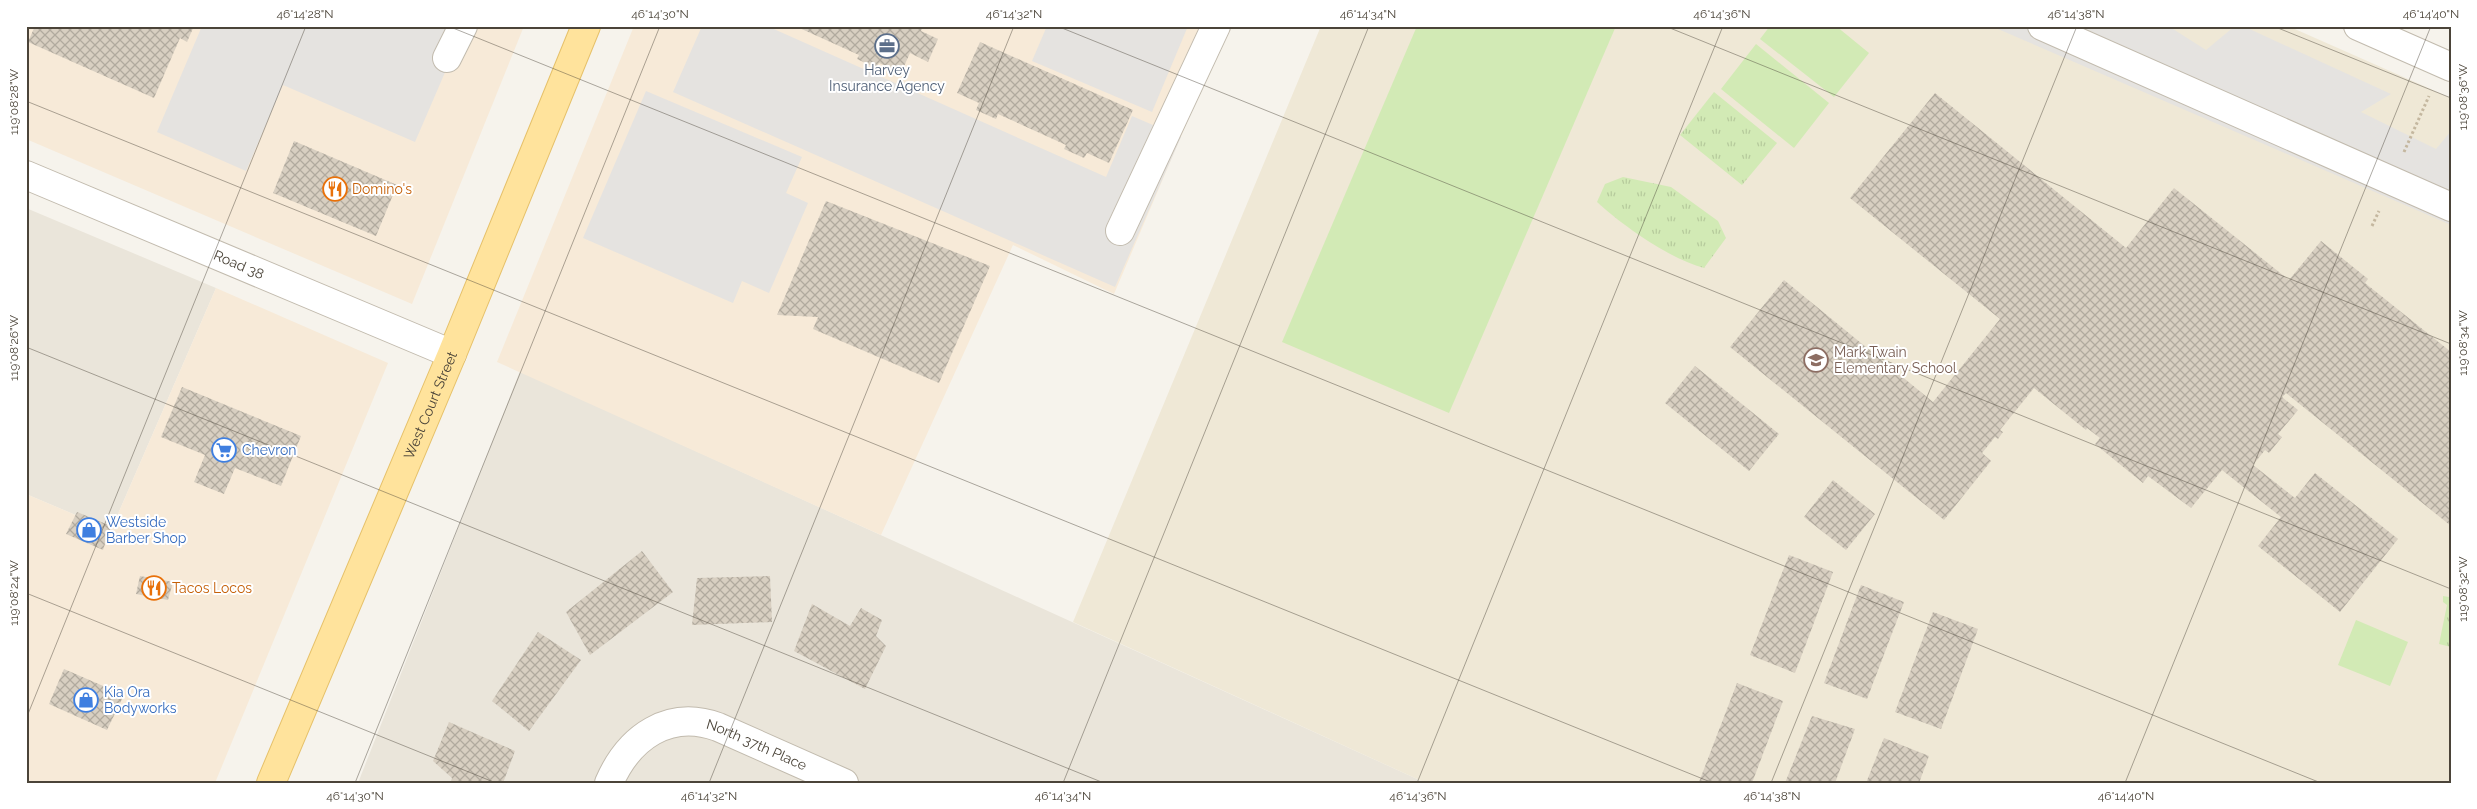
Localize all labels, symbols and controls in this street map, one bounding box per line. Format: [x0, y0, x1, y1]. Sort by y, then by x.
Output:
text: 46°14'28"N [276, 7, 334, 21]
text: 46°14'30"N [631, 7, 689, 21]
text: 46°14'32"N [986, 7, 1042, 21]
text: 46°14'34"N [1340, 7, 1396, 21]
text: 46°14'36"N [1693, 7, 1751, 21]
text: 46°14'38"N [2047, 7, 2105, 21]
text: 46°14'40"N [2403, 7, 2459, 21]
office icon: Harvey Insurance Agency [874, 33, 900, 59]
place label: Harvey Insurance Agency [829, 62, 945, 94]
text: 119°08'36"W [2456, 63, 2470, 130]
text: 119°08'28"W [7, 69, 21, 135]
restaurant icon: Domino's [322, 176, 348, 202]
place label: Domino's [352, 181, 412, 197]
street label: Road 38 [211, 247, 266, 282]
text: 119°08'34"W [2456, 310, 2470, 376]
text: 119°08'26"W [7, 314, 21, 381]
place label: Mark Twain Elementary School [1834, 344, 1957, 376]
school or university icon: Mark Twain Elementary School [1803, 347, 1829, 373]
street label: West Court Street [401, 349, 460, 461]
supermarket icon: Chevron [211, 437, 237, 463]
place label: Chevron [242, 442, 296, 458]
place label: Westside Barber Shop [106, 514, 187, 546]
shop icon: Westside Barber Shop [76, 517, 102, 543]
text: 119°08'32"W [2456, 556, 2470, 622]
text: 119°08'24"W [7, 560, 21, 626]
restaurant icon: Tacos Locos [141, 575, 167, 601]
place label: Tacos Locos [172, 580, 252, 596]
place label: Kia Ora Bodyworks [104, 684, 177, 716]
shop icon: Kia Ora Bodyworks [73, 687, 99, 713]
street label: North 37th Place [705, 716, 809, 773]
text: 46°14'30"N [326, 789, 384, 803]
text: 46°14'32"N [681, 789, 737, 803]
text: 46°14'34"N [1035, 789, 1091, 803]
text: 46°14'36"N [1389, 789, 1447, 803]
text: 46°14'38"N [1743, 789, 1801, 803]
text: 46°14'40"N [2098, 789, 2154, 803]

